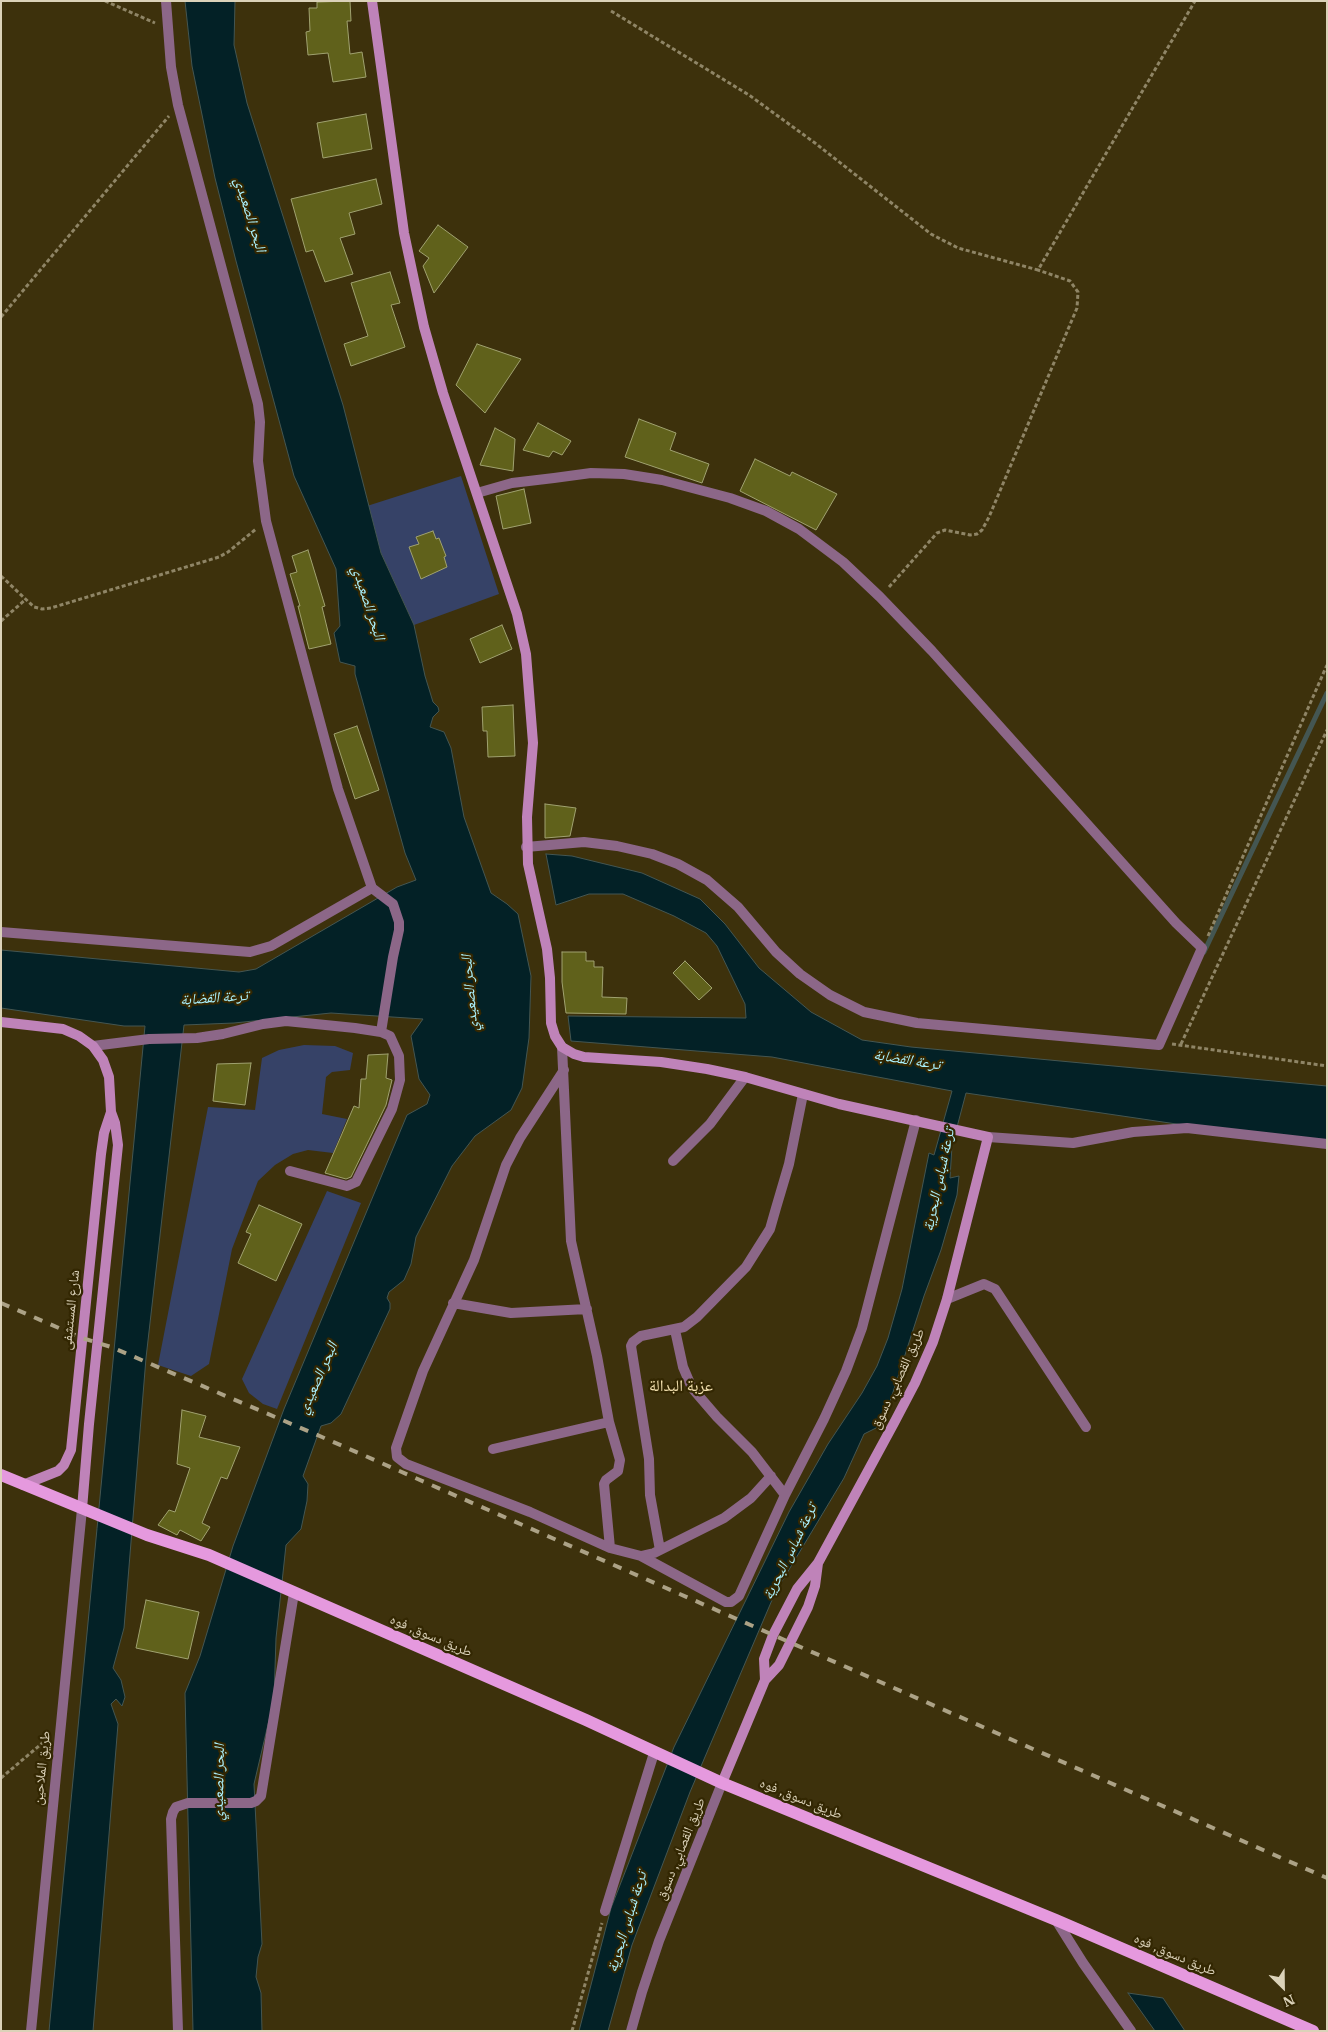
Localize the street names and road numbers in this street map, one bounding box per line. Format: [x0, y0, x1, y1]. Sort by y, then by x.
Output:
street label: شارع المستشفى [58, 1269, 84, 1351]
street label: طريق القصابي, دسوق [867, 1326, 929, 1432]
street label: طريق دسوق, فوه [387, 1611, 475, 1661]
street label: طريق الملاحين [30, 1730, 54, 1806]
street label: طريق دسوق, فوه [757, 1775, 845, 1823]
street label: طريق القصابي, دسوق [653, 1795, 709, 1903]
street label: طريق دسوق, فوه [1131, 1930, 1219, 1980]

